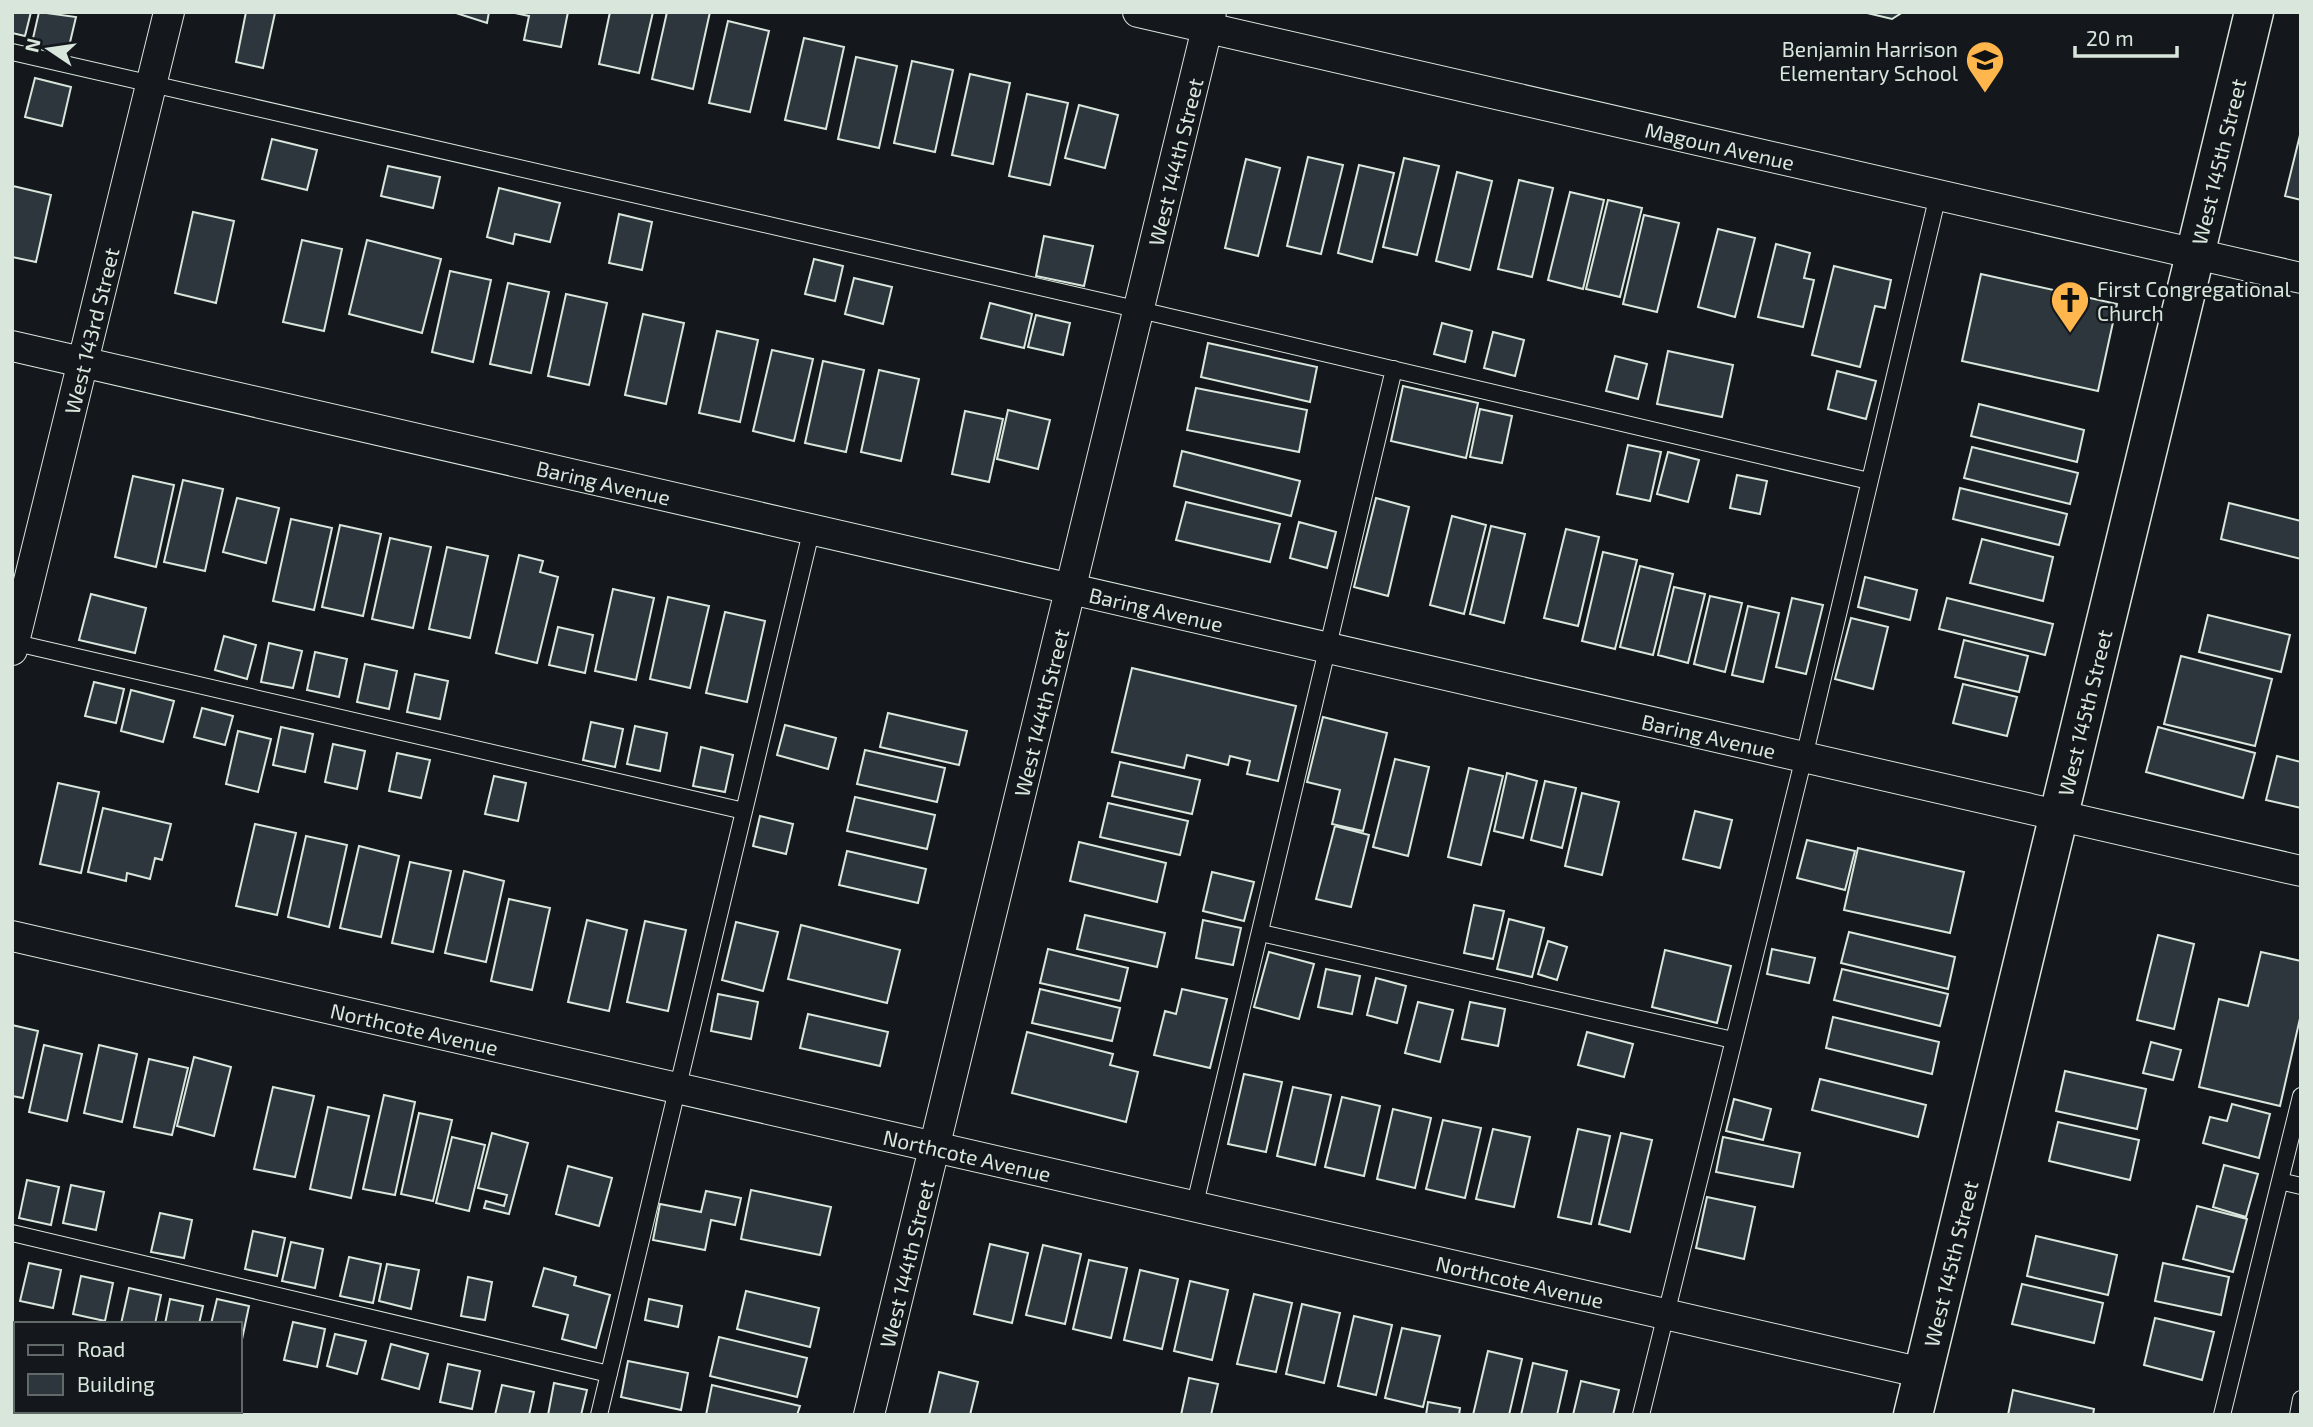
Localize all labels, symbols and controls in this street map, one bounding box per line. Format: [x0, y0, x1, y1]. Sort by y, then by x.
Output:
north arrow [14, 14, 84, 84]
scale bar [2075, 14, 2176, 58]
text: 20 m [2086, 25, 2134, 50]
text: N [19, 36, 45, 54]
place label: Benjamin Harrison Elementary School [1779, 36, 1959, 85]
school or university icon: Benjamin Harrison Elementary School [1964, 39, 2006, 94]
street label: West 144th Street [1142, 75, 1207, 248]
street label: West 145th Street [2185, 76, 2250, 247]
street label: Magoun Avenue [1643, 116, 1797, 174]
street label: West 143rd Street [58, 245, 123, 416]
place label: First Congregational Church [2097, 276, 2292, 325]
church icon: First Congregational Church [2049, 279, 2091, 334]
street label: Baring Avenue [534, 454, 673, 509]
street label: Baring Avenue [1087, 581, 1226, 636]
street label: West 144th Street [1008, 626, 1073, 799]
street label: West 145th Street [2052, 627, 2116, 798]
street label: Baring Avenue [1640, 708, 1778, 763]
street label: Northcote Avenue [328, 997, 501, 1059]
street label: Northcote Avenue [881, 1123, 1054, 1186]
street label: West 144th Street [873, 1177, 938, 1350]
street label: West 145th Street [1918, 1178, 1982, 1349]
street label: Northcote Avenue [1434, 1250, 1606, 1312]
legend [14, 1322, 242, 1413]
text: Road [77, 1336, 125, 1361]
text: Building [77, 1371, 155, 1396]

